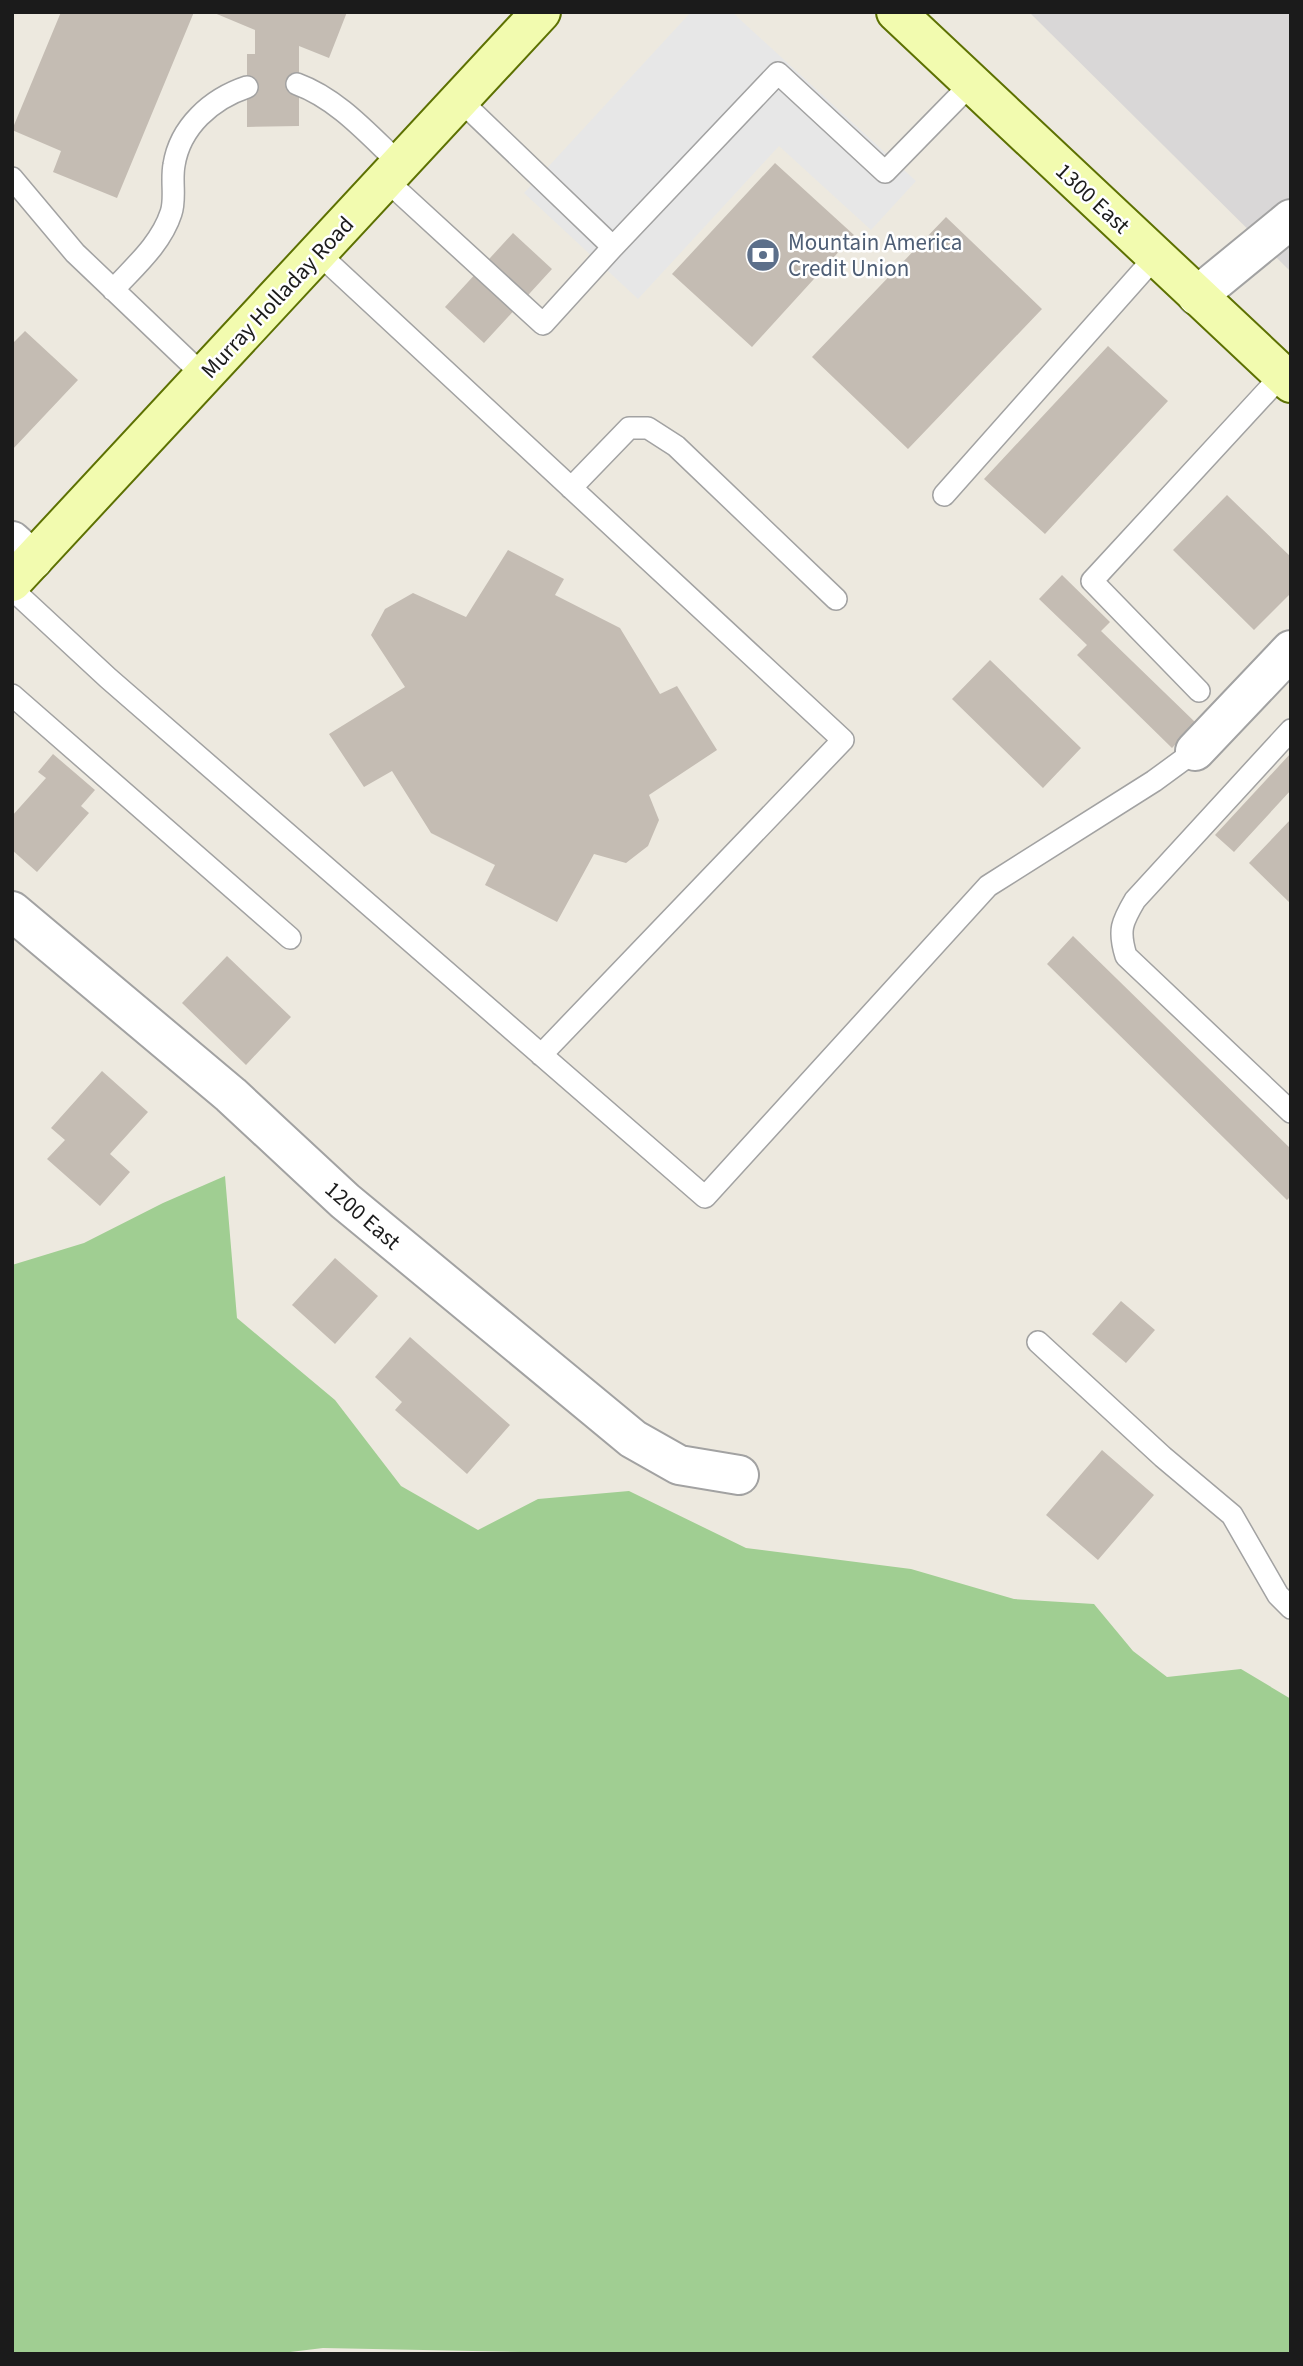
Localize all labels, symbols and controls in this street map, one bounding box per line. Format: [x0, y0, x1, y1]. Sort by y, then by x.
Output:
street label: 1300 East [1048, 155, 1137, 242]
street label: Murray Holladay Road [193, 209, 362, 386]
place label: Mountain America Credit Union [788, 226, 962, 285]
bank icon: Mountain America Credit Union [744, 236, 782, 274]
street label: 1200 East [318, 1173, 408, 1258]

